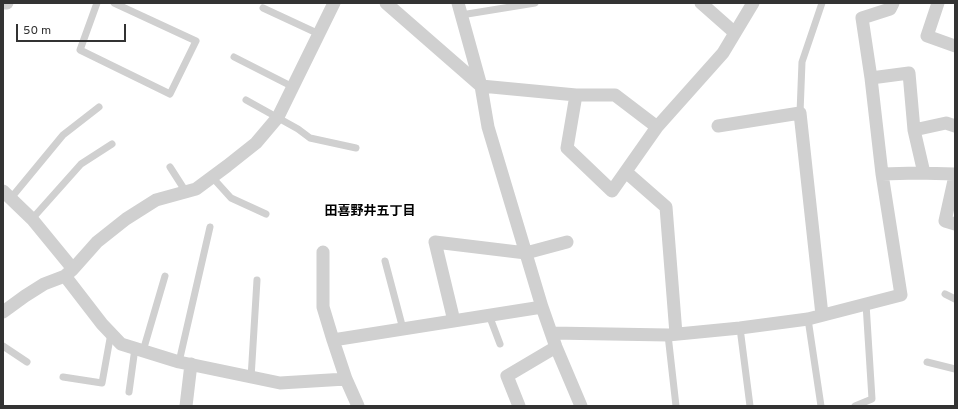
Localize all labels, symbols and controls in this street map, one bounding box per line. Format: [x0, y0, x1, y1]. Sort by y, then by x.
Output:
scale bar [18, 16, 128, 42]
text: 50 m [23, 23, 51, 39]
district label: 田喜野井五丁目 [325, 204, 415, 220]

